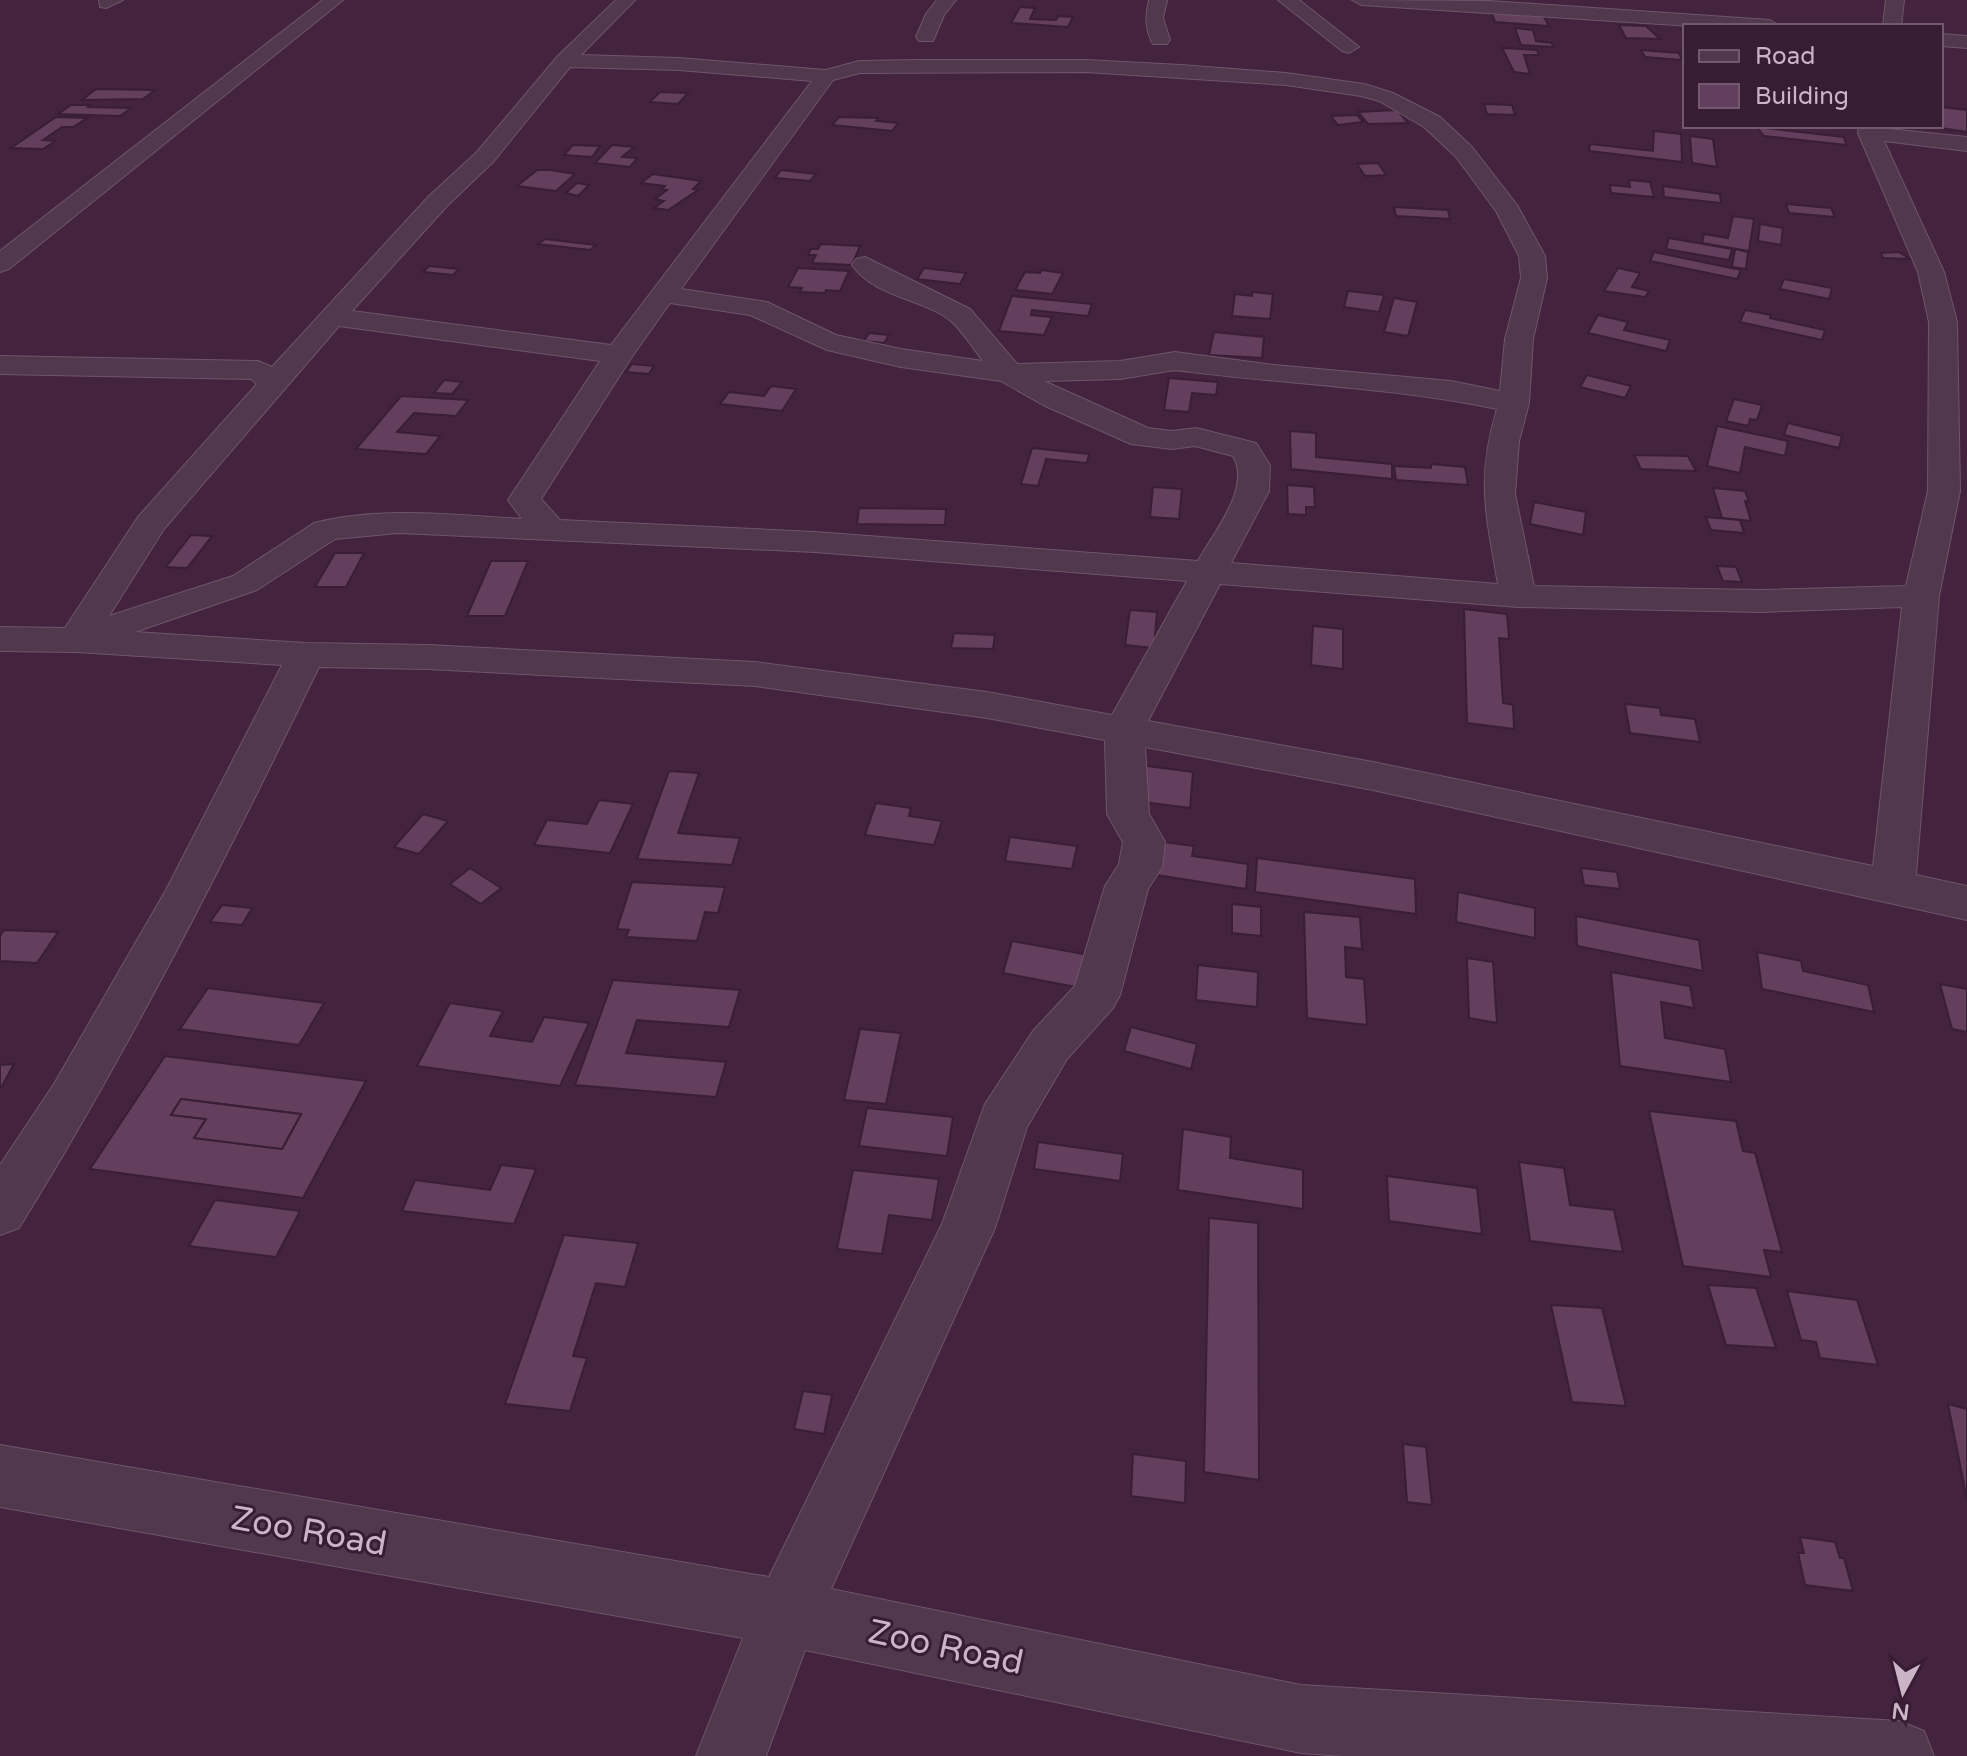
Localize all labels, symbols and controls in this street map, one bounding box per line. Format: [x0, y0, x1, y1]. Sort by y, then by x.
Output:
legend [1683, 24, 1943, 128]
text: Road [1755, 42, 1815, 71]
text: Building [1755, 82, 1849, 111]
street label: Zoo Road [228, 1498, 390, 1565]
street label: Zoo Road [864, 1611, 1027, 1684]
north arrow [1863, 1652, 1943, 1732]
text: N [1890, 1697, 1911, 1725]

